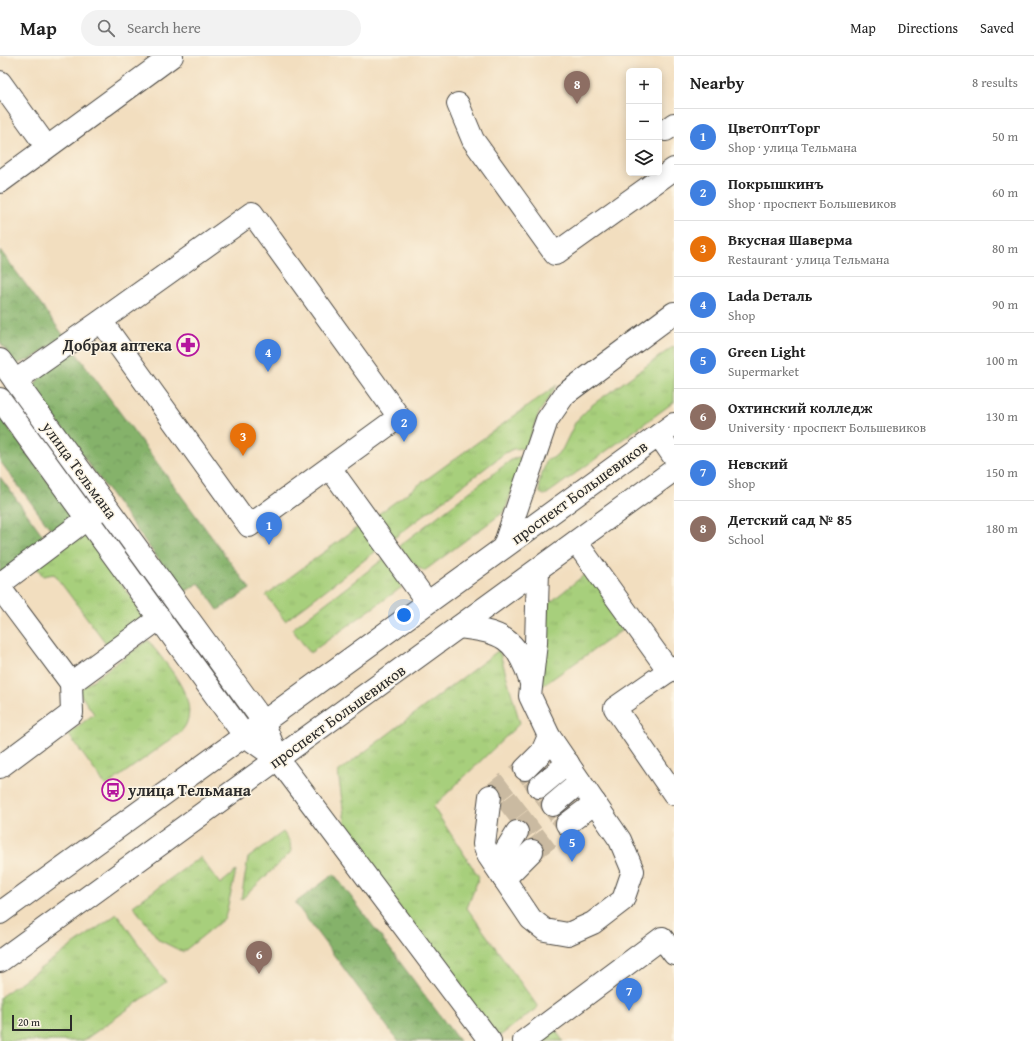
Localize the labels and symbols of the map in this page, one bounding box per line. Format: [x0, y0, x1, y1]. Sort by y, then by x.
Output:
pin: 8 [564, 71, 590, 104]
pharmacy icon: Добрая аптека [175, 332, 201, 358]
place label: Добрая аптека [62, 333, 173, 357]
pin: 4 [255, 339, 281, 372]
pin: 2 [391, 409, 417, 442]
street label: улица Тельмана [36, 415, 124, 524]
pin: 3 [230, 423, 256, 456]
street label: проспект Большевиков [506, 434, 653, 550]
pin: 1 [256, 512, 282, 545]
your location [394, 605, 414, 625]
street label: проспект Большевиков [264, 658, 411, 774]
bus stop icon: улица Тельмана [100, 777, 126, 803]
place label: улица Тельмана [127, 778, 252, 802]
pin: 5 [559, 829, 585, 862]
pin: 6 [246, 941, 272, 974]
pin: 7 [616, 978, 642, 1011]
scale bar [12, 1013, 72, 1032]

